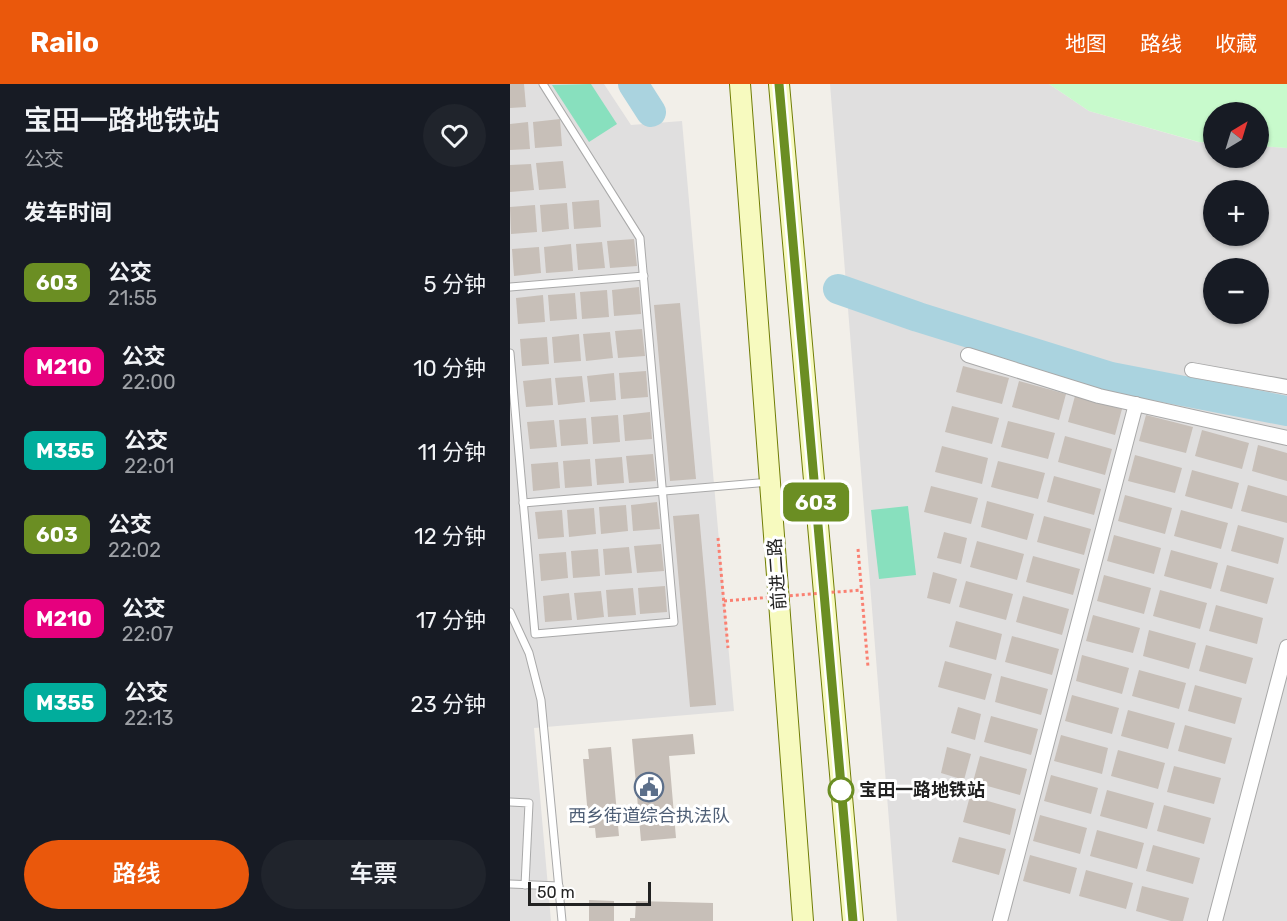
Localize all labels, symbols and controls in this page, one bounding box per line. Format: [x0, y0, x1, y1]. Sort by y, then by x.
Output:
text: Railo [30, 26, 99, 59]
text: 地图 [1065, 31, 1107, 56]
text: 路线 [1140, 31, 1182, 56]
text: 收藏 [1215, 31, 1257, 56]
north arrow [1203, 102, 1269, 168]
map controls [1203, 102, 1269, 324]
text: 宝田一路地铁站 [24, 104, 220, 137]
button: heart [423, 104, 486, 167]
text: 公交 [24, 147, 64, 171]
button: + [1203, 180, 1269, 246]
text: 发车时间 [24, 199, 112, 226]
button: − [1203, 258, 1269, 324]
text: 公交 [108, 259, 152, 286]
text: 603 [36, 270, 78, 295]
text: 5 分钟 [424, 271, 486, 298]
text: 21:55 [108, 286, 157, 310]
text: 公交 [122, 343, 166, 370]
text: M210 [36, 354, 92, 379]
text: 10 分钟 [413, 355, 486, 382]
text: 22:00 [122, 370, 176, 394]
text: 公交 [124, 427, 168, 454]
text: M355 [36, 438, 94, 463]
text: 11 分钟 [418, 439, 486, 466]
text: 22:01 [124, 454, 174, 478]
line badge: 603 [782, 482, 850, 522]
text: 603 [795, 490, 837, 515]
text: 公交 [108, 511, 152, 538]
text: 603 [36, 522, 78, 547]
text: 12 分钟 [414, 523, 486, 550]
street label: 前进二路 [764, 537, 790, 611]
text: 22:02 [108, 538, 161, 562]
text: 公交 [122, 595, 166, 622]
text: M210 [36, 606, 92, 631]
text: 17 分钟 [416, 607, 486, 634]
text: 22:07 [122, 622, 173, 646]
text: 公交 [124, 679, 168, 706]
text: M355 [36, 690, 94, 715]
text: 23 分钟 [410, 691, 486, 718]
text: 22:13 [124, 706, 174, 730]
public building icon: 西乡街道综合执法队 [633, 771, 665, 803]
marker: 宝田一路地铁站 [828, 777, 854, 803]
place label: 宝田一路地铁站 [859, 779, 985, 801]
place label: 西乡街道综合执法队 [568, 805, 730, 827]
button: 路线 [24, 840, 249, 909]
button: 车票 [261, 840, 486, 909]
scale bar [528, 879, 651, 906]
text: 50 m [537, 883, 575, 902]

